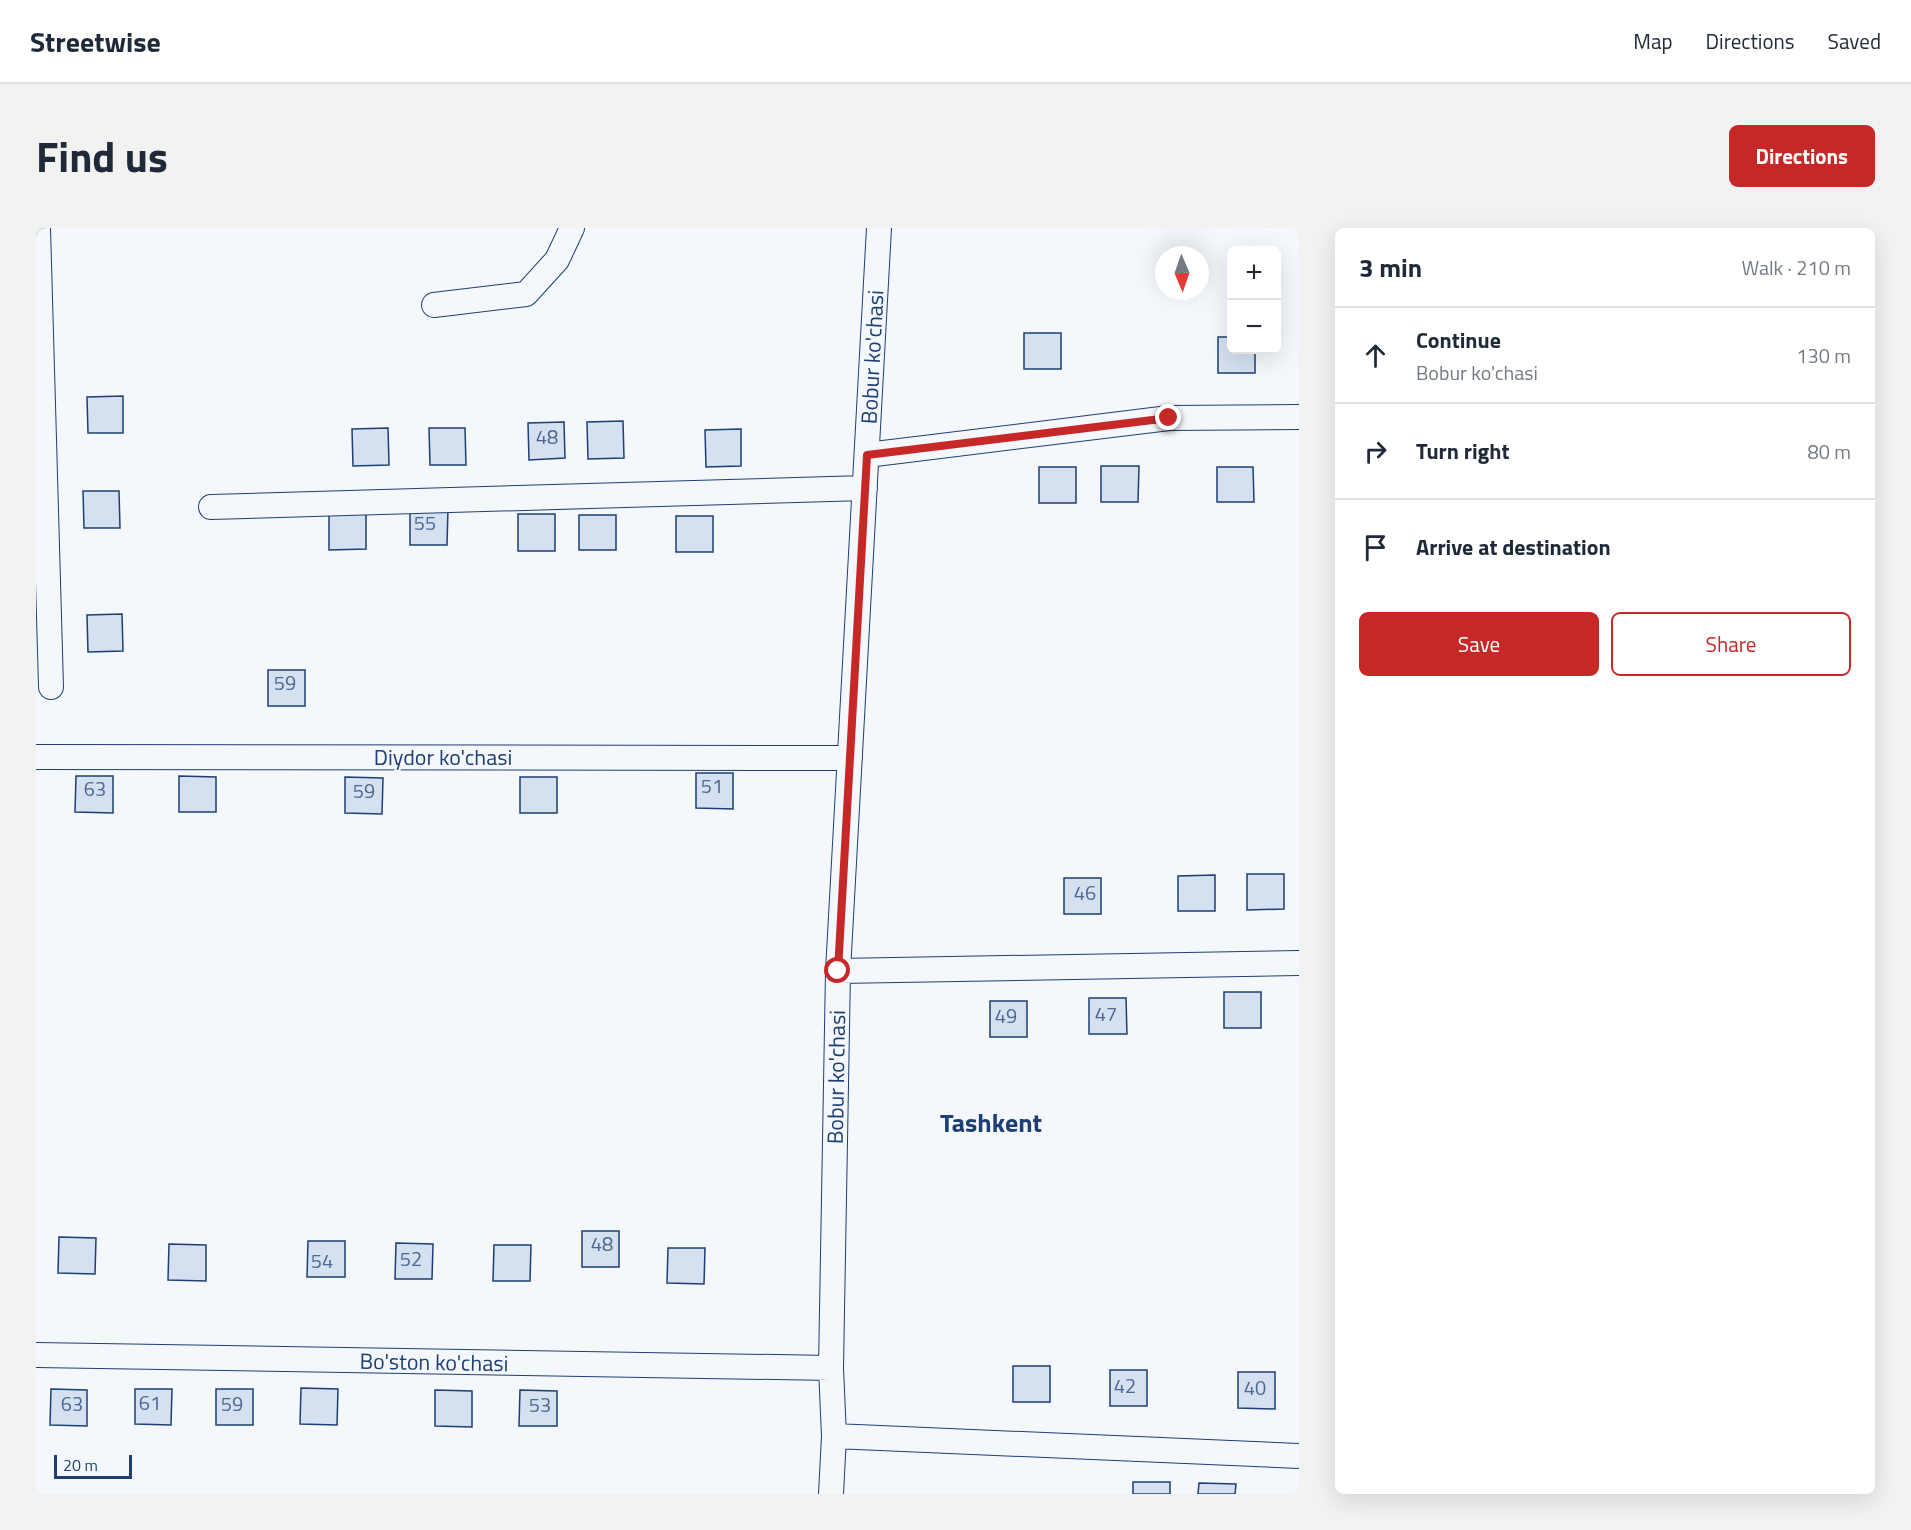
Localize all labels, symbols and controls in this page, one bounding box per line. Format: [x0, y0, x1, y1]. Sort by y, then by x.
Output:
text: Streetwise [30, 20, 161, 63]
text: Map [1633, 25, 1673, 57]
text: Directions [1706, 25, 1795, 57]
text: Saved [1828, 25, 1881, 57]
text: Find us [36, 124, 168, 188]
button: Directions [1729, 125, 1875, 187]
north arrow [1155, 246, 1209, 300]
map controls [1227, 246, 1281, 354]
button: + [1227, 246, 1281, 300]
text: 3 min [1359, 248, 1422, 287]
text: Walk · 210 m [1742, 252, 1851, 283]
street label: Bobur ko'chasi [852, 289, 892, 425]
button: − [1227, 300, 1281, 354]
text: Continue [1416, 323, 1501, 357]
icon: ahead [1359, 339, 1392, 372]
text: 130 m [1796, 340, 1851, 371]
text: Bobur ko'chasi [1416, 357, 1538, 388]
route end [1155, 404, 1181, 430]
house number: 48 [536, 421, 558, 452]
text: Turn right [1416, 434, 1510, 468]
icon: right [1359, 435, 1392, 468]
text: 80 m [1807, 436, 1851, 467]
house number: 55 [414, 507, 436, 538]
text: Arrive at destination [1416, 530, 1611, 564]
icon: arrive [1359, 531, 1392, 564]
button: Save [1359, 612, 1599, 676]
button: Share [1611, 612, 1851, 676]
house number: 59 [274, 667, 296, 698]
street label: Diydor ko'chasi [374, 740, 512, 774]
house number: 51 [701, 770, 723, 801]
house number: 63 [84, 773, 106, 804]
house number: 59 [353, 775, 375, 806]
house number: 46 [1074, 877, 1096, 908]
route start [824, 957, 850, 983]
house number: 47 [1095, 998, 1117, 1029]
house number: 49 [995, 1000, 1017, 1031]
street label: Bobur ko'chasi [818, 1010, 854, 1144]
district label: Tashkent [940, 1103, 1042, 1142]
house number: 48 [591, 1228, 613, 1259]
house number: 52 [400, 1243, 422, 1274]
house number: 54 [311, 1245, 333, 1276]
street label: Bo'ston ko'chasi [359, 1344, 509, 1380]
house number: 42 [1114, 1370, 1136, 1401]
house number: 40 [1244, 1372, 1266, 1403]
house number: 61 [139, 1387, 161, 1418]
house number: 63 [61, 1388, 83, 1419]
house number: 59 [221, 1388, 243, 1419]
house number: 53 [529, 1389, 551, 1420]
scale bar [54, 1452, 132, 1480]
text: 20 m [63, 1453, 98, 1477]

